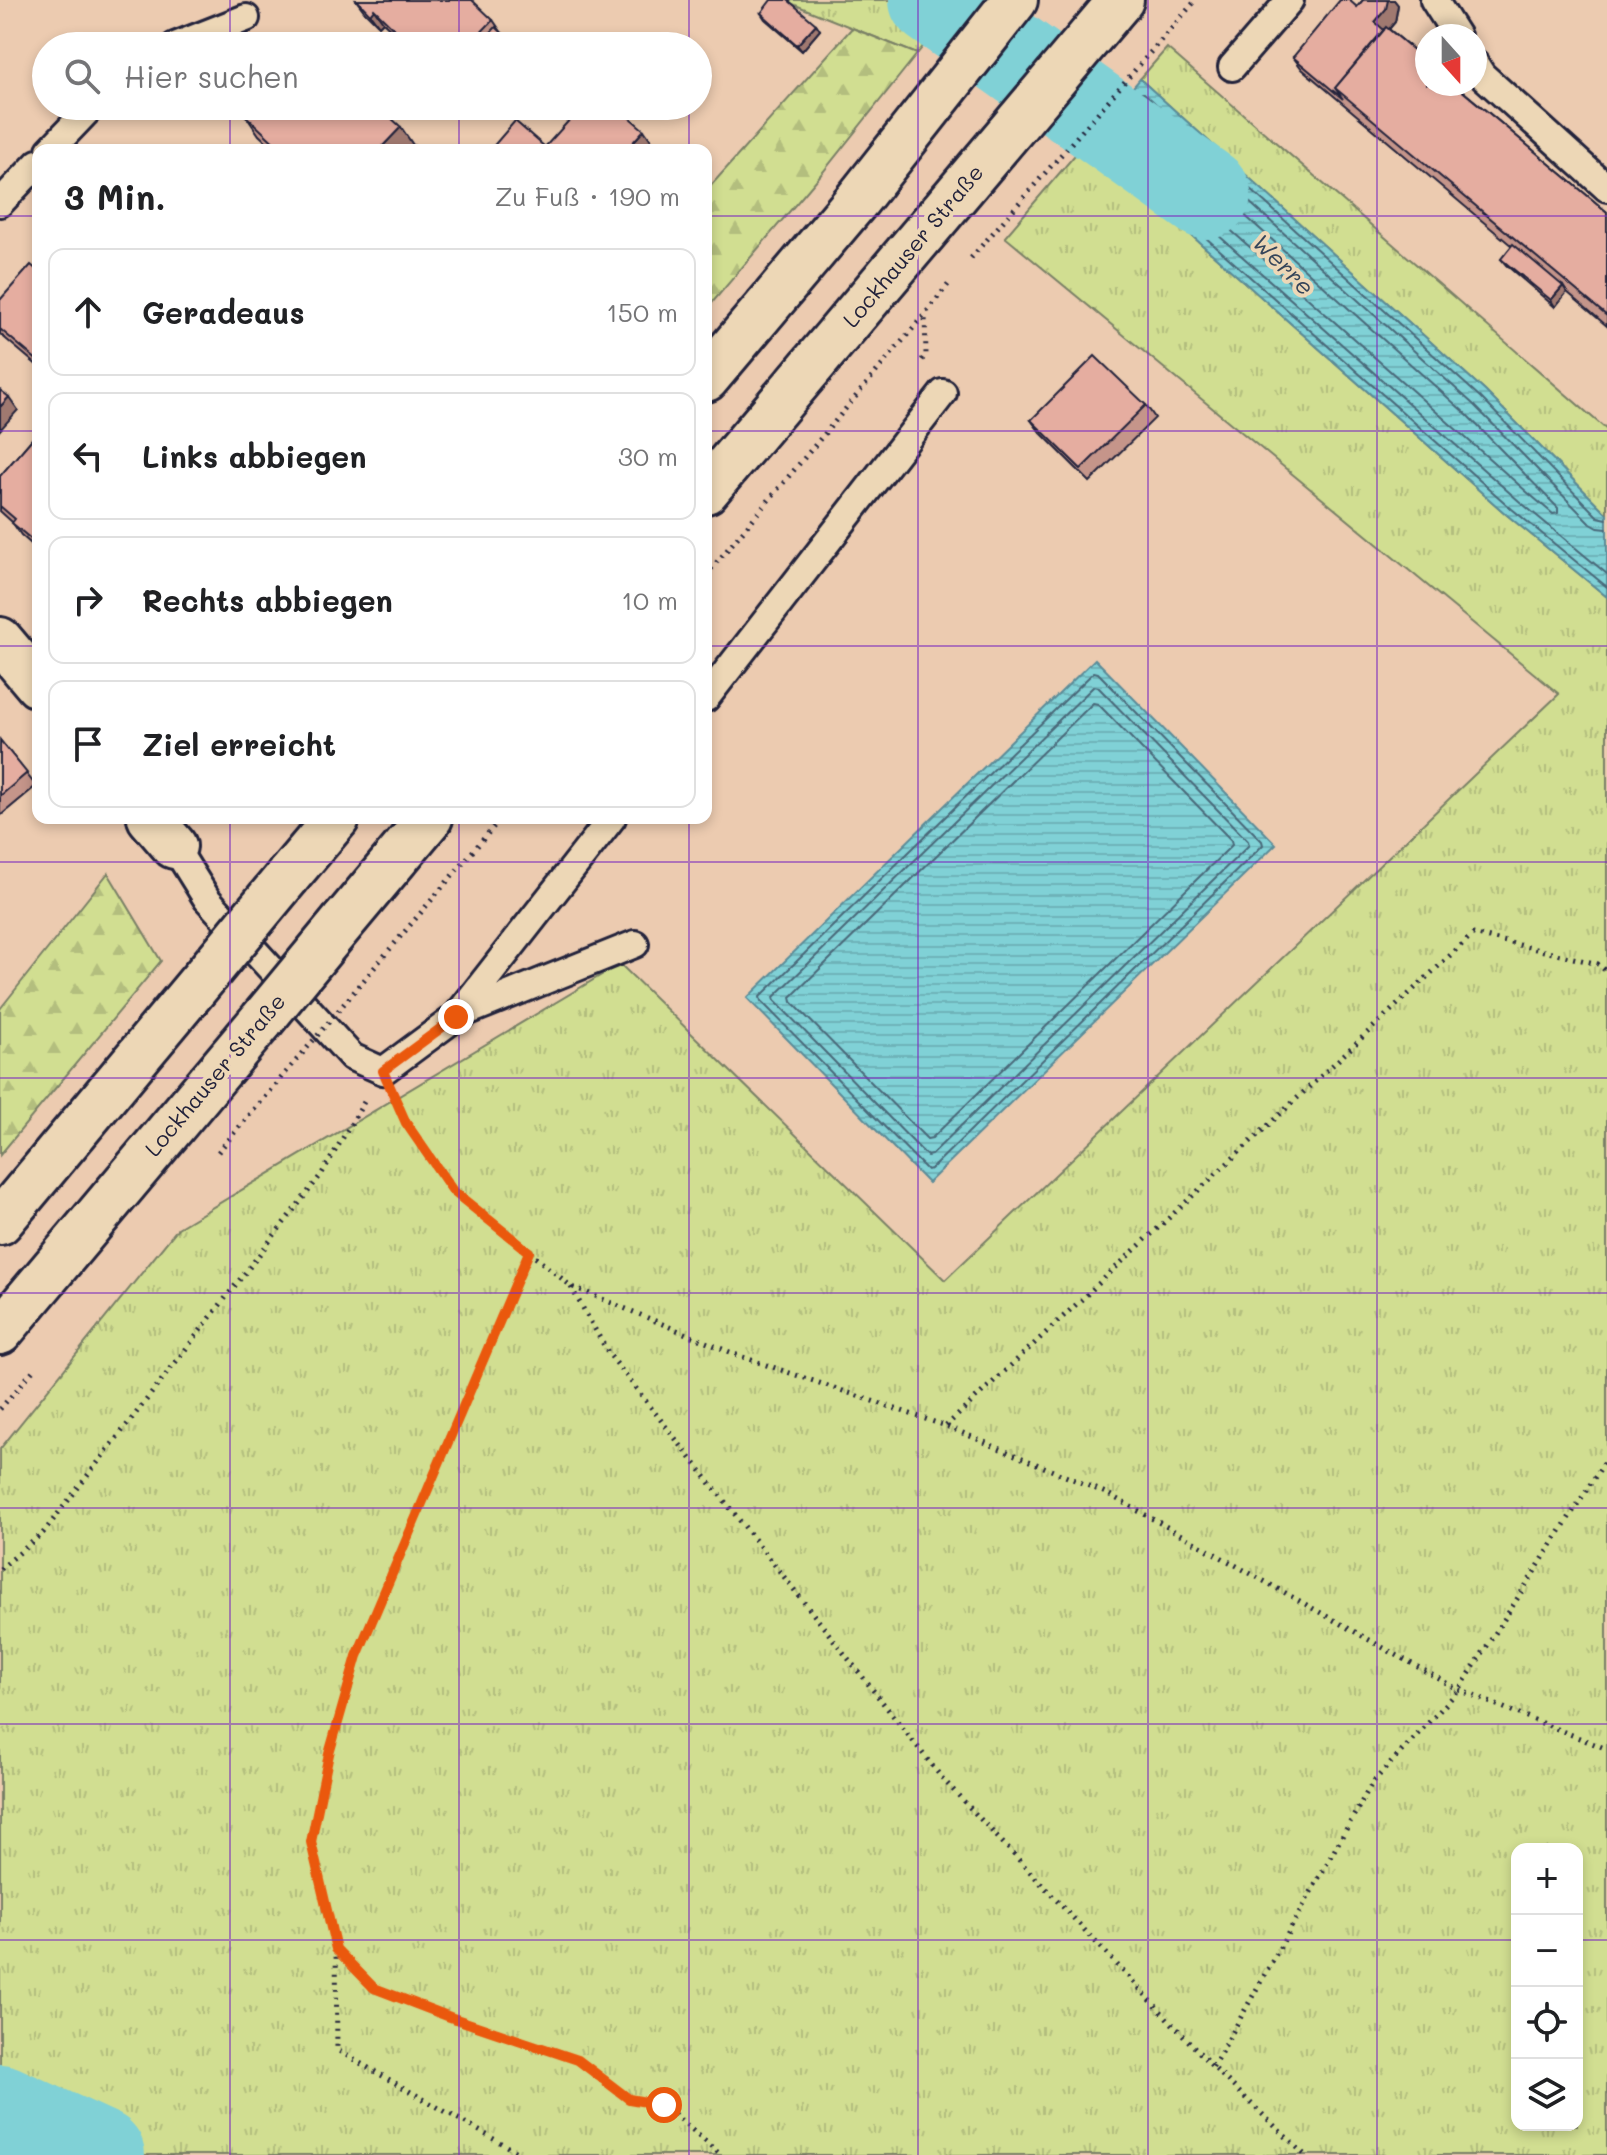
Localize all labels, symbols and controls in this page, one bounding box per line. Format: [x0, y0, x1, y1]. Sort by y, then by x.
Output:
north arrow [1415, 24, 1487, 96]
search box [32, 32, 712, 120]
icon: search [60, 54, 104, 98]
text: Hier suchen [124, 56, 299, 96]
street label: Lockhauser Straße [836, 158, 989, 333]
text: 3 Min. [64, 174, 166, 219]
text: Zu Fuß · 190 m [495, 179, 680, 213]
water label: Werre [1247, 227, 1321, 301]
icon: ahead [66, 290, 110, 334]
text: Geradeaus [142, 292, 305, 332]
text: 150 m [606, 295, 678, 329]
icon: left [66, 434, 110, 478]
text: Links abbiegen [142, 436, 366, 476]
text: 30 m [618, 439, 678, 473]
icon: right [66, 578, 110, 622]
text: Rechts abbiegen [142, 580, 393, 620]
text: 10 m [621, 583, 678, 617]
icon: arrive [66, 722, 110, 766]
text: Ziel erreicht [142, 724, 336, 764]
street label: Lockhauser Straße [138, 987, 291, 1162]
route end [438, 999, 474, 1035]
map controls [1511, 1843, 1583, 2131]
button: + [1511, 1843, 1583, 1915]
button: − [1511, 1915, 1583, 1987]
button: locate [1511, 1987, 1583, 2059]
button: layers [1511, 2059, 1583, 2131]
route start [646, 2087, 682, 2123]

